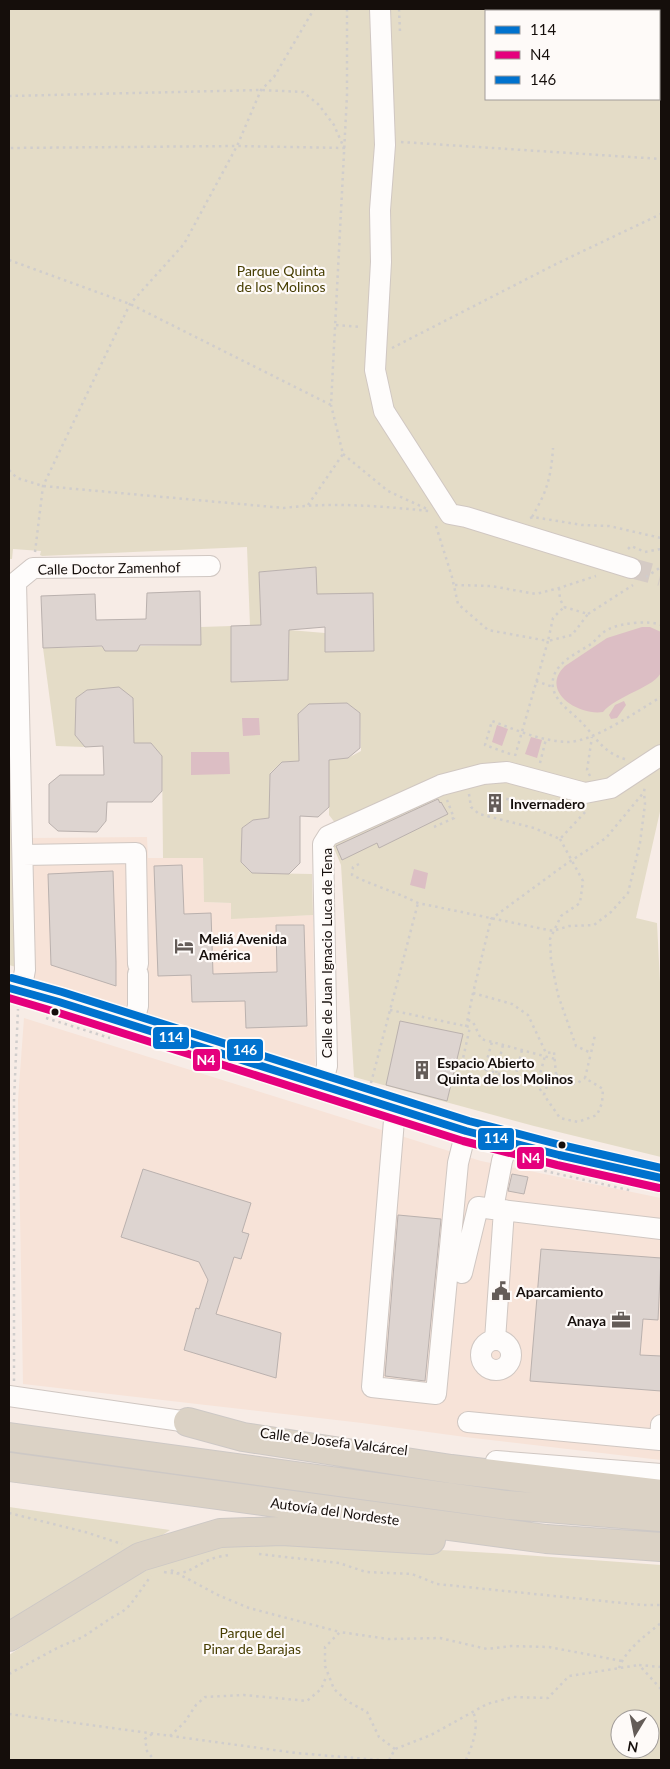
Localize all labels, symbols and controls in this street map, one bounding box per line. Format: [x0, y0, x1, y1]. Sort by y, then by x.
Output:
legend [485, 10, 660, 100]
text: 114 [530, 20, 556, 38]
text: N4 [530, 45, 550, 63]
text: 146 [530, 70, 556, 88]
park label: Parque Quinta de los Molinos [237, 262, 325, 295]
street label: Calle Doctor Zamenhof [37, 558, 181, 578]
building icon: Invernadero [484, 792, 506, 814]
place label: Invernadero [510, 795, 585, 812]
street label: Calle de Juan Ignacio Luca de Tena [318, 848, 335, 1058]
place label: Meliá Avenida América [198, 930, 287, 963]
hotel icon: Meliá Avenida América [173, 935, 195, 957]
unlabelled marker [50, 1007, 60, 1017]
line badge: 114 [152, 1026, 190, 1050]
text: 114 [159, 1028, 183, 1045]
line badge: 146 [226, 1038, 264, 1062]
text: 146 [233, 1041, 257, 1058]
line badge: N4 [192, 1048, 221, 1072]
text: N4 [197, 1051, 215, 1068]
place label: Espacio Abierto Quinta de los Molinos [437, 1054, 573, 1087]
building icon: Espacio Abierto Quinta de los Molinos [411, 1059, 433, 1081]
line badge: 114 [477, 1127, 515, 1151]
text: 114 [484, 1129, 508, 1146]
unlabelled marker [557, 1140, 567, 1150]
line badge: N4 [516, 1146, 545, 1170]
text: N4 [522, 1149, 540, 1166]
public building icon: Aparcamiento [490, 1280, 512, 1302]
place label: Aparcamiento [515, 1283, 603, 1300]
office icon: Anaya [610, 1309, 632, 1331]
place label: Anaya [566, 1312, 606, 1329]
street label: Calle de Josefa Valcárcel [259, 1424, 409, 1458]
street label: Autovía del Nordeste [269, 1494, 401, 1528]
park label: Parque del Pinar de Barajas [203, 1624, 301, 1657]
north arrow [610, 1709, 660, 1759]
text: N [626, 1738, 639, 1757]

